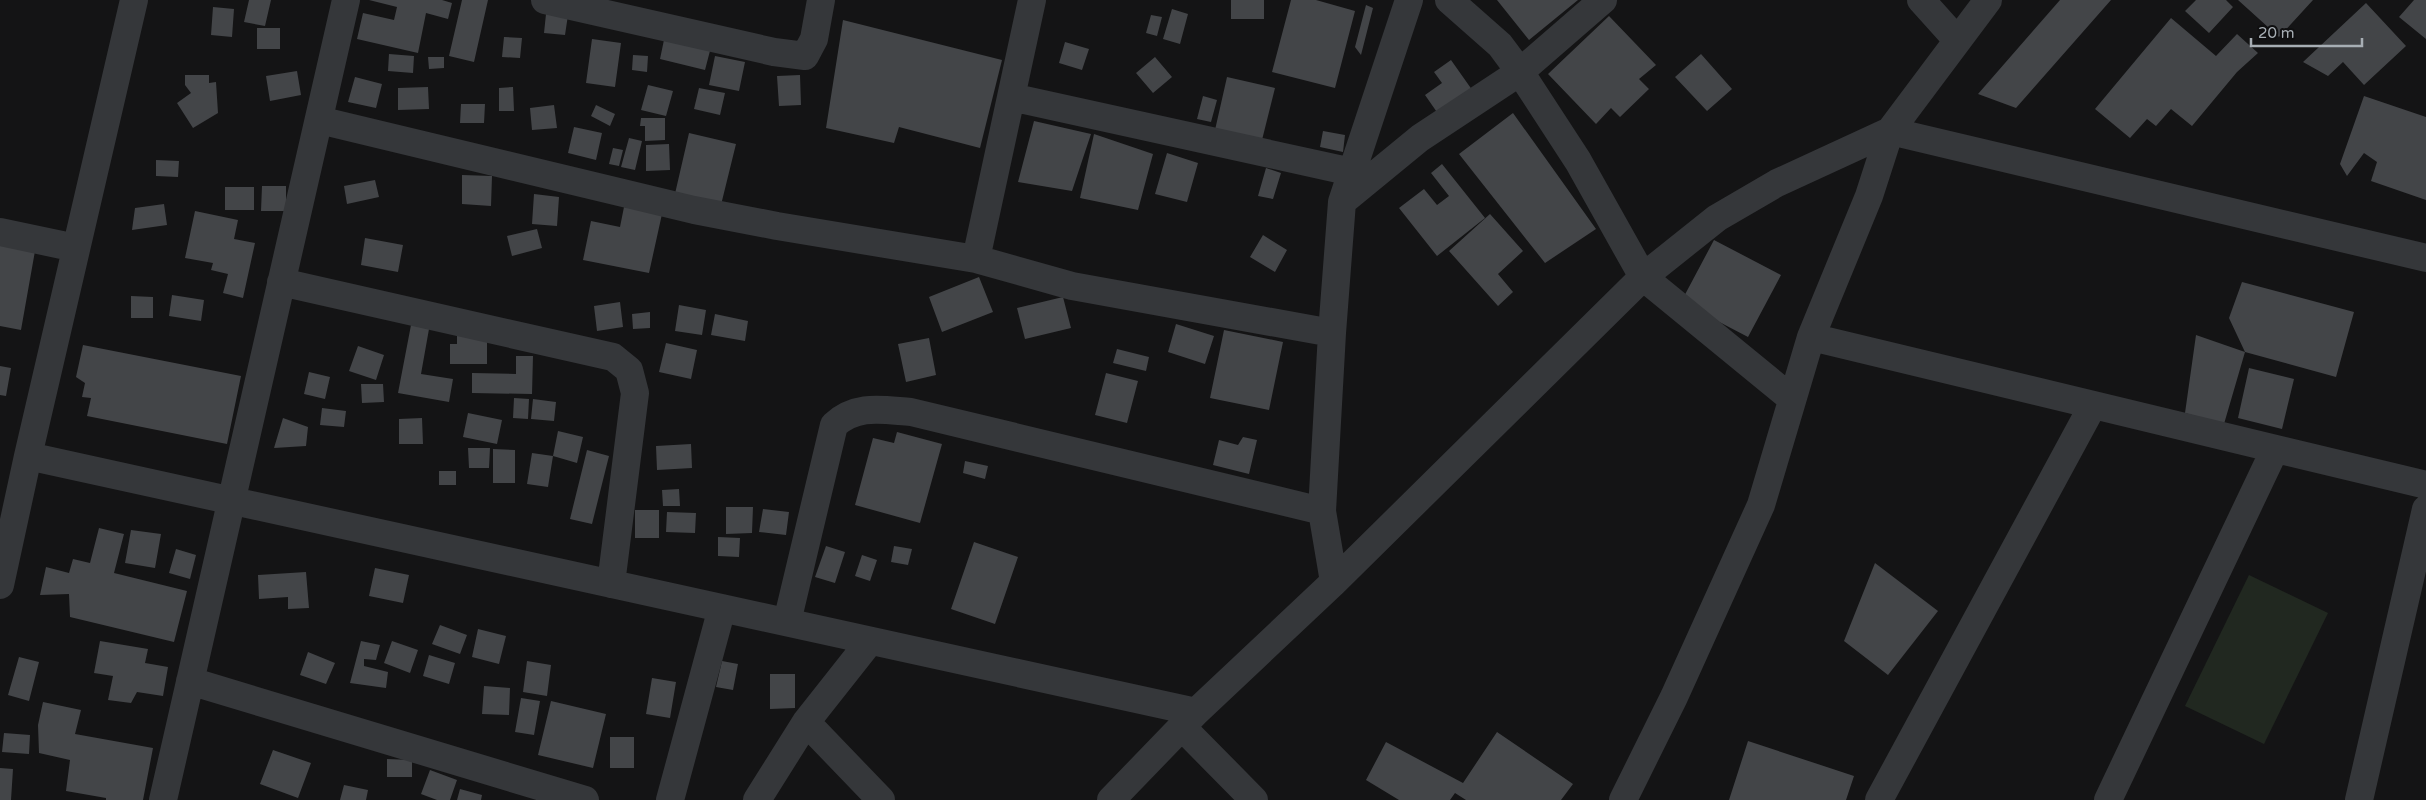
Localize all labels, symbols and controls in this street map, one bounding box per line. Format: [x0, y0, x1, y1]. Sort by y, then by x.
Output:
scale bar [2251, 15, 2362, 47]
text: 20 m [2258, 24, 2295, 42]

